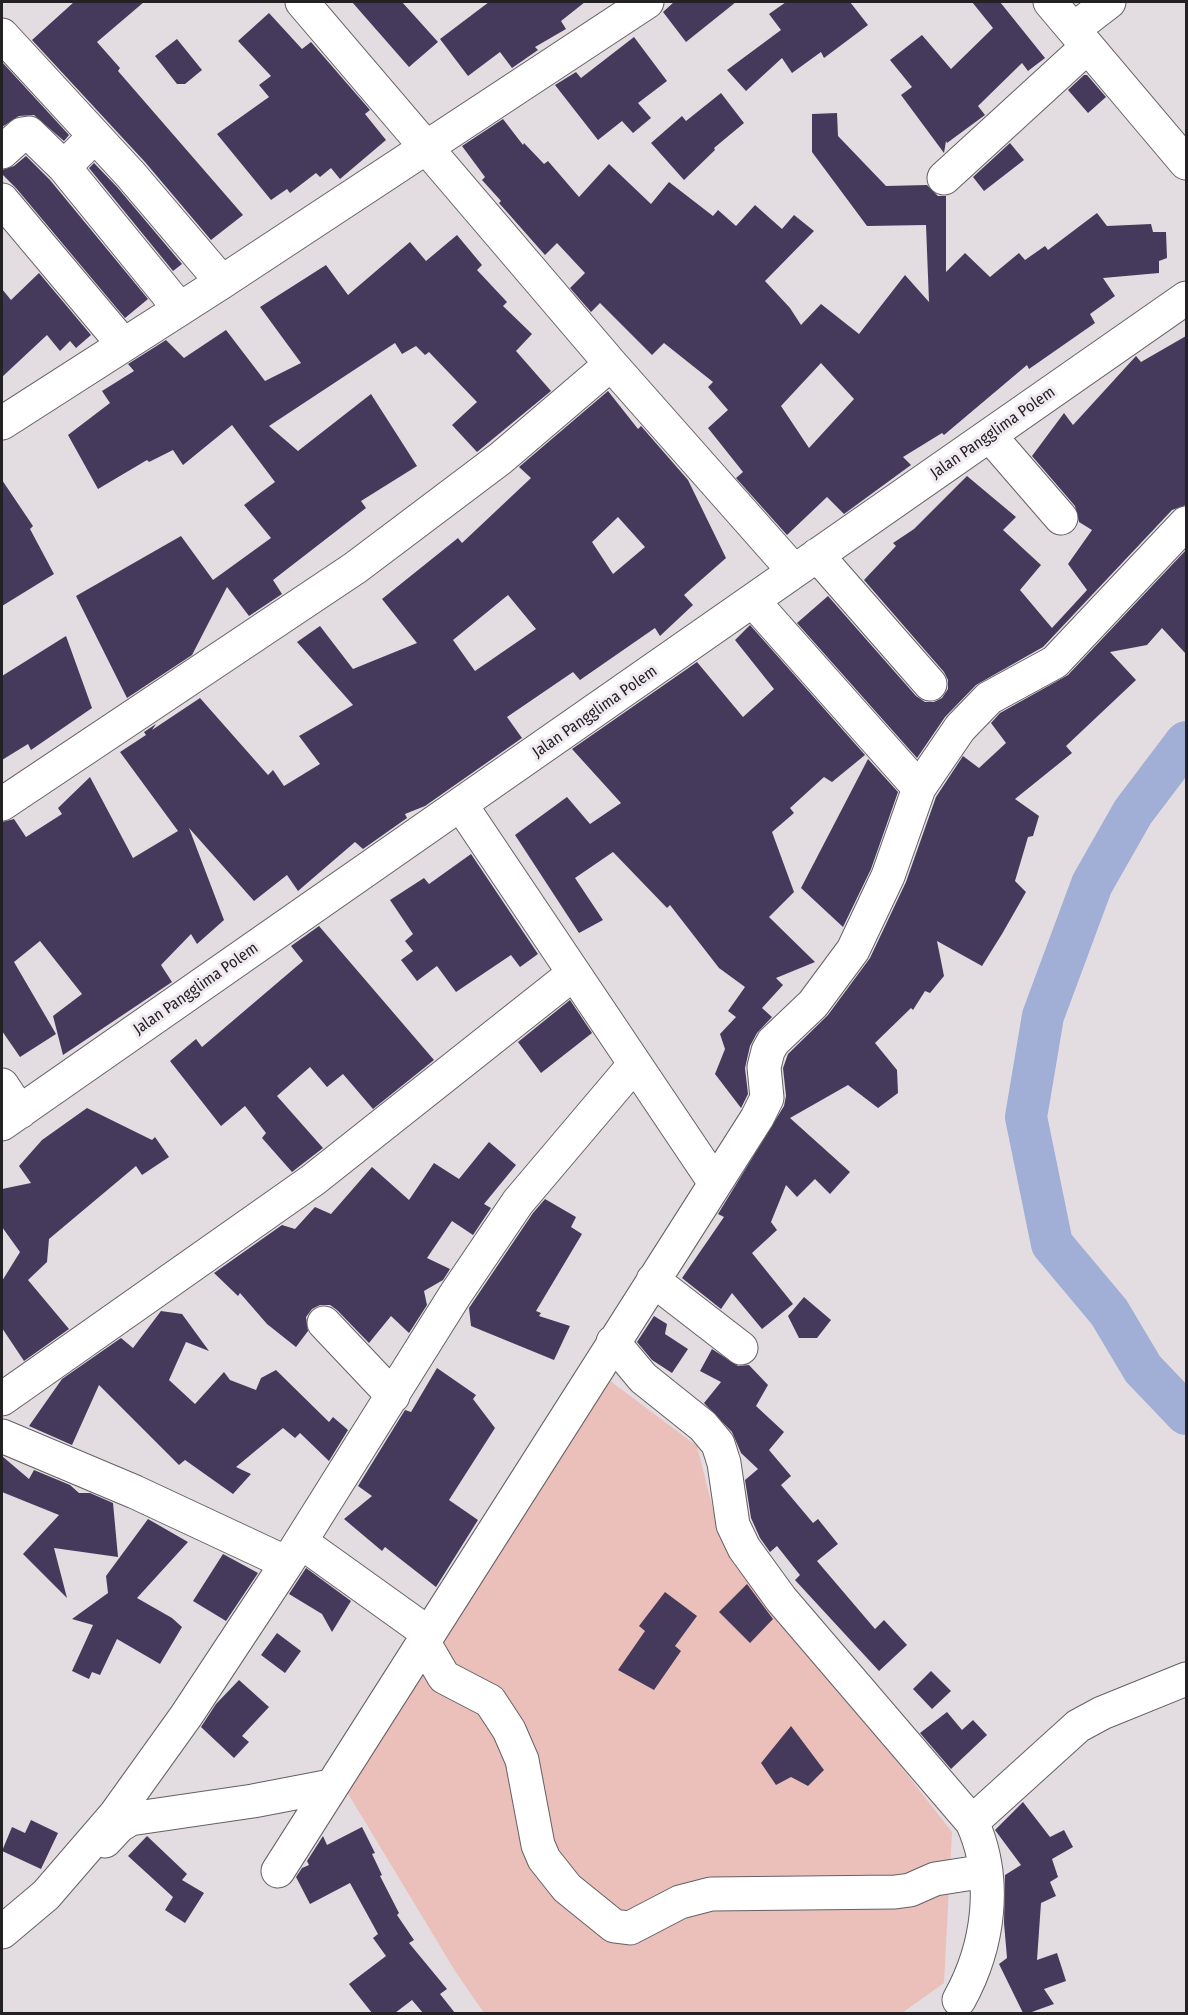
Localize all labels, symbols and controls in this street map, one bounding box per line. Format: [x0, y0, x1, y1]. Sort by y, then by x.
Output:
street label: Jalan Pangglima Polem [927, 383, 1059, 483]
street label: Jalan Pangglima Polem [529, 662, 661, 762]
street label: Jalan Pangglima Polem [130, 939, 262, 1039]

